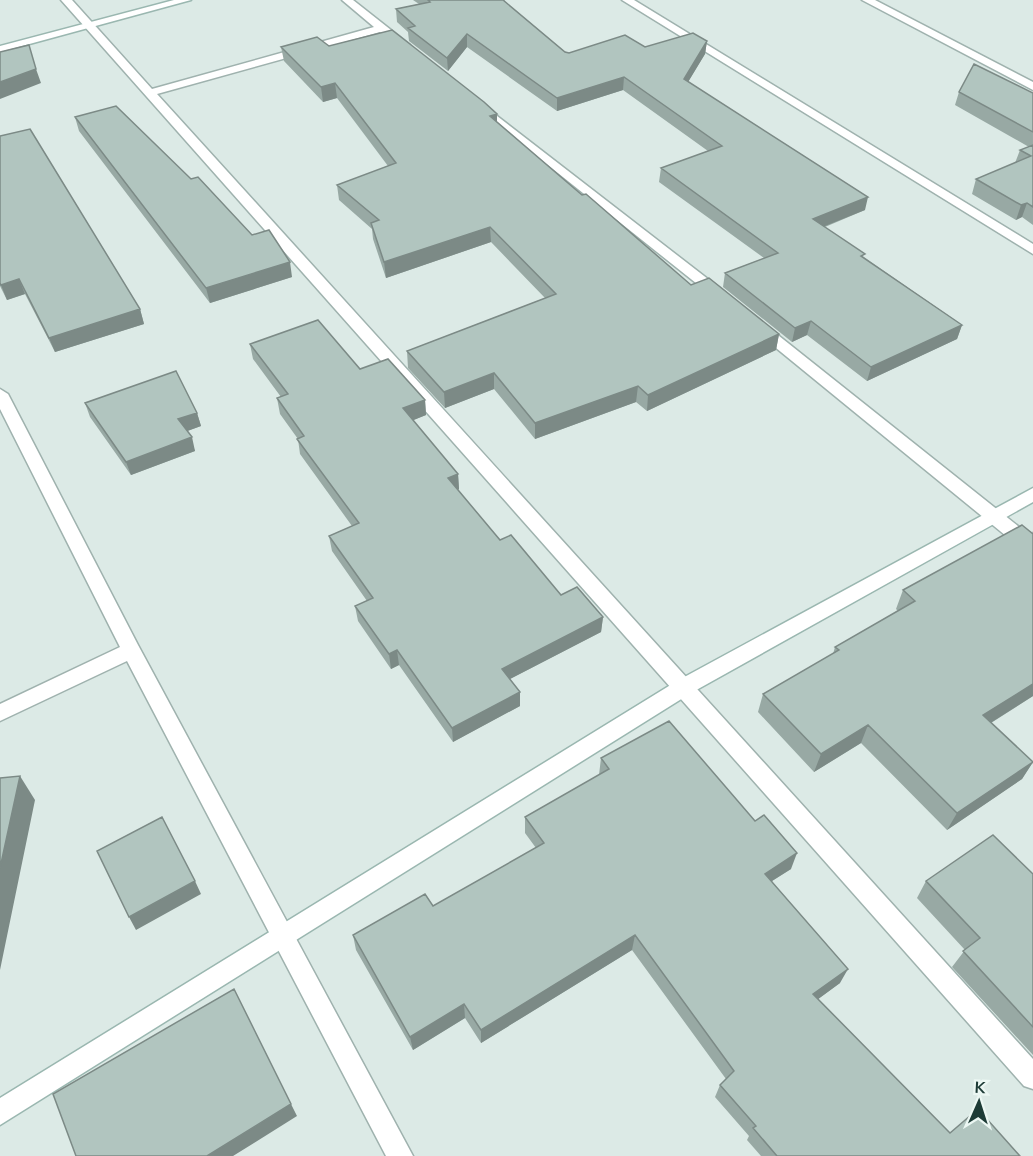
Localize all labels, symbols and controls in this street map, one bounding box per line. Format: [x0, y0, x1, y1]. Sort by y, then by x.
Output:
north arrow [949, 1072, 1009, 1132]
text: K [974, 1077, 987, 1097]

